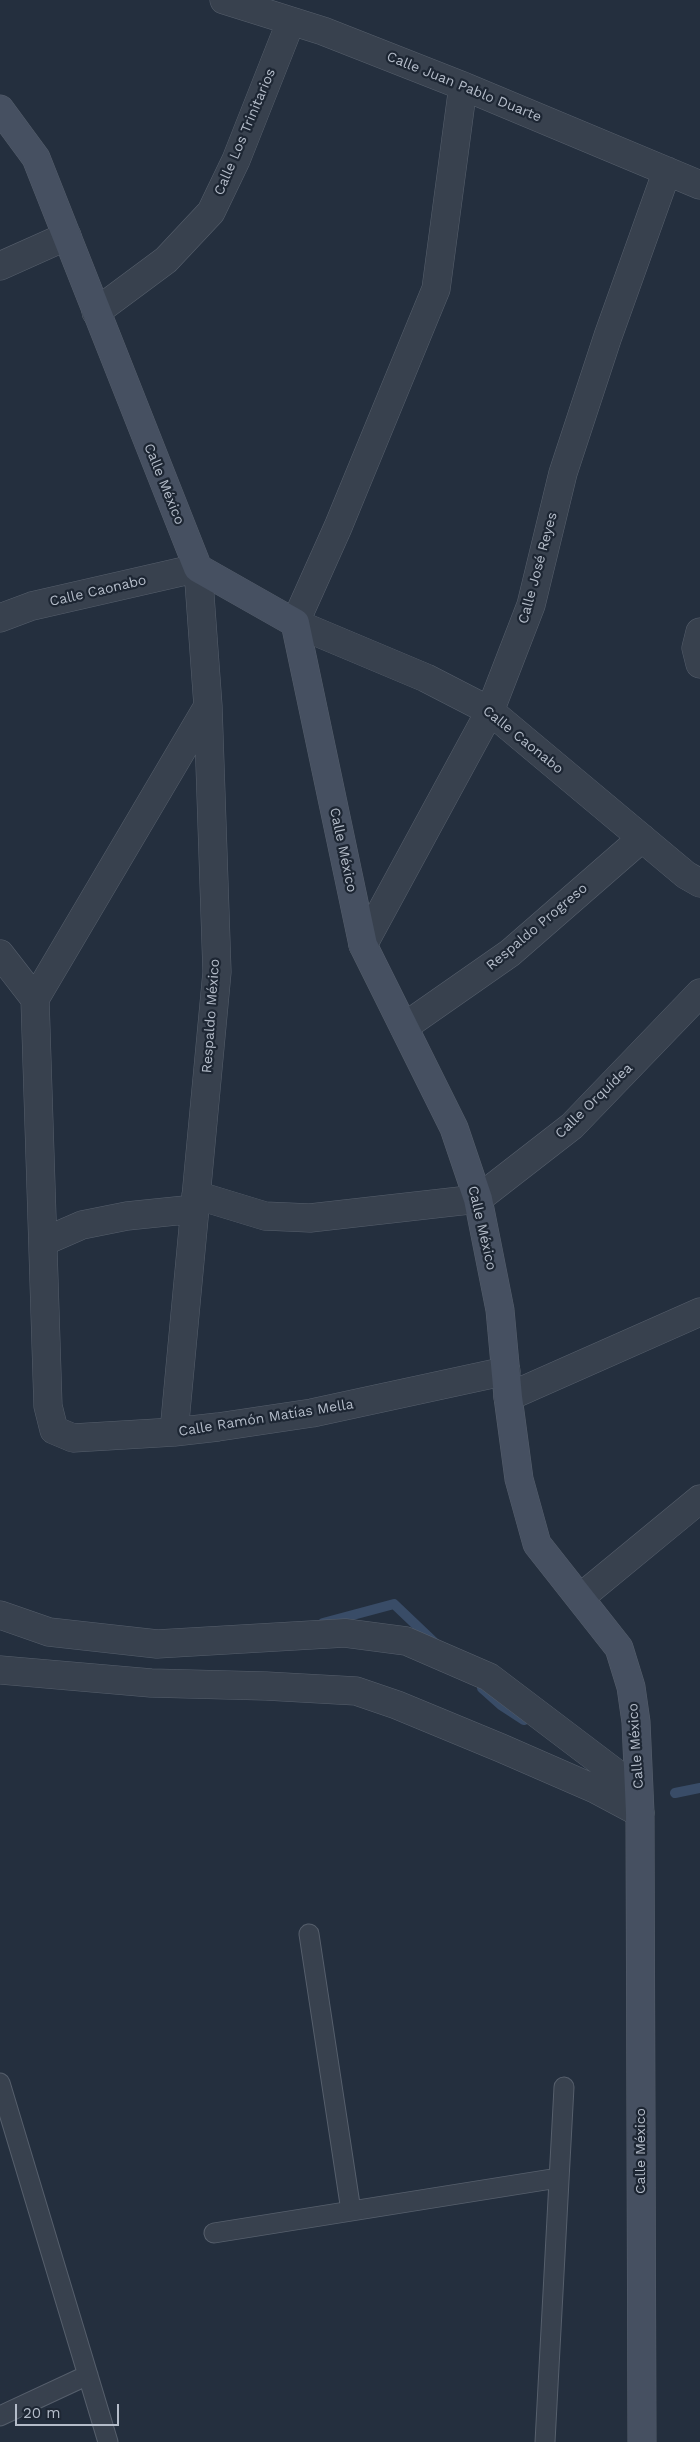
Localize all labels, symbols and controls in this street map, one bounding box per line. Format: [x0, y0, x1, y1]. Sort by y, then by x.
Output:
street label: Calle Juan Pablo Duarte [384, 48, 544, 126]
street label: Calle Los Trinitarios [211, 66, 279, 198]
street label: Calle México [140, 441, 188, 527]
street label: Calle José Reyes [515, 510, 561, 626]
street label: Calle Caonabo [48, 572, 148, 610]
street label: Calle Caonabo [479, 702, 567, 778]
street label: Calle México [326, 806, 360, 894]
street label: Respaldo Progreso [483, 880, 591, 974]
street label: Respaldo México [199, 958, 223, 1074]
street label: Calle Orquídea [552, 1060, 636, 1142]
street label: Calle México [464, 1184, 500, 1272]
street label: Calle Ramón Matías Mella [177, 1396, 355, 1440]
street label: Calle México [625, 1703, 647, 1789]
street label: Calle México [633, 2108, 649, 2194]
scale bar [18, 2394, 121, 2426]
text: 20 m [23, 2404, 61, 2422]

